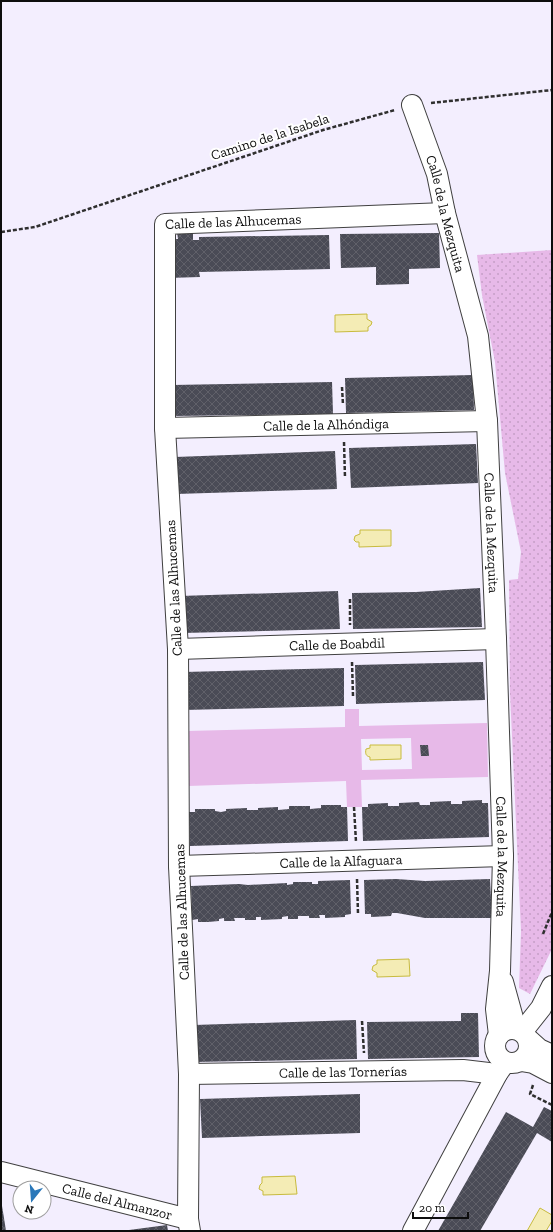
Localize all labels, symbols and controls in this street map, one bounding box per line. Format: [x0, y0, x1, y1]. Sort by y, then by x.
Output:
street label: Camino de la Isabela [209, 110, 331, 164]
street label: Calle de la Mezquita [422, 153, 469, 274]
street label: Calle de las Alhucemas [165, 210, 302, 232]
street label: Calle de la Alhóndiga [263, 415, 389, 434]
street label: Calle de la Mezquita [481, 472, 503, 594]
street label: Calle de las Alhucemas [162, 519, 186, 657]
street label: Calle de Boabdil [289, 634, 385, 654]
street label: Calle de la Mezquita [493, 796, 512, 917]
street label: Calle de las Alhucemas [171, 844, 193, 980]
street label: Calle de la Alfaguara [279, 851, 403, 871]
street label: Calle de las Tornerías [279, 1062, 407, 1081]
street label: Calle del Almanzor [60, 1179, 174, 1223]
north arrow [12, 1180, 52, 1220]
scale bar [413, 1194, 468, 1220]
text: N [23, 1201, 35, 1217]
text: 20 m [419, 1201, 446, 1215]

